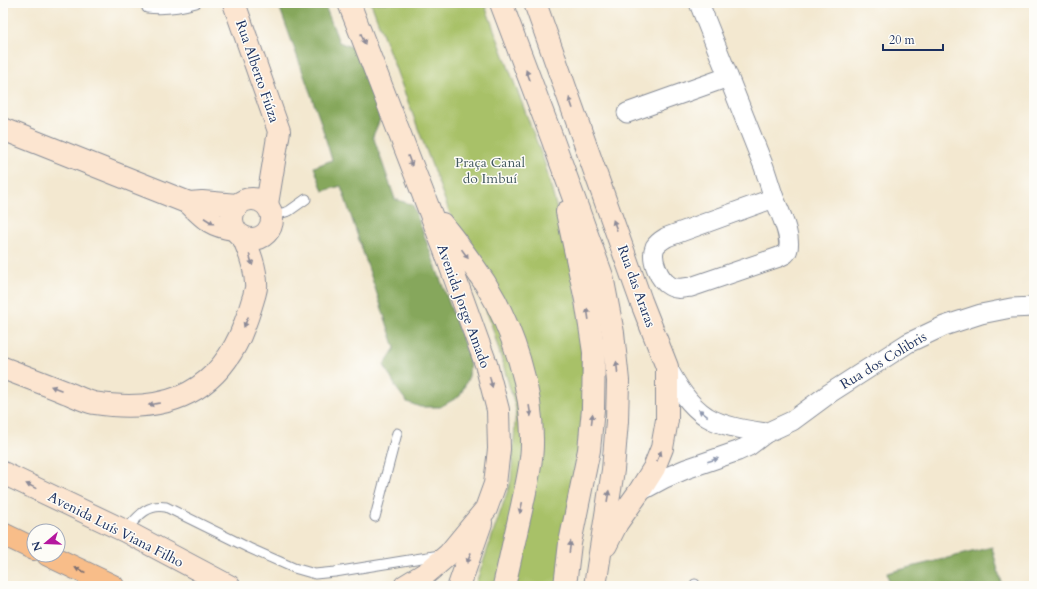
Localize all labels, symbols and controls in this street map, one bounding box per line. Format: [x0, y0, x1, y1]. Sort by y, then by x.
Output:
street label: Rua Alberto Fiúza [231, 17, 284, 125]
scale bar [883, 26, 943, 52]
text: 20 m [889, 32, 916, 48]
one-way arrow [361, 34, 367, 46]
one-way arrow [525, 69, 531, 81]
one-way arrow [567, 96, 573, 108]
park label: Praça Canal do Imbuí [455, 153, 525, 188]
one-way arrow [407, 155, 413, 167]
one-way arrow [204, 217, 214, 225]
one-way arrow [611, 219, 617, 231]
street label: Avenida Jorge Amado [432, 241, 495, 371]
street label: Rua das Araras [613, 242, 660, 330]
one-way arrow [461, 249, 469, 260]
one-way arrow [248, 255, 254, 267]
one-way arrow [585, 307, 591, 320]
one-way arrow [243, 316, 249, 327]
street label: Rua dos Colibris [837, 327, 930, 394]
one-way arrow [613, 361, 620, 373]
one-way arrow [488, 376, 494, 388]
one-way arrow [50, 385, 62, 391]
one-way arrow [148, 401, 160, 407]
one-way arrow [528, 405, 534, 417]
one-way arrow [698, 409, 709, 417]
one-way arrow [589, 413, 595, 425]
one-way arrow [655, 450, 662, 462]
one-way arrow [708, 456, 720, 462]
one-way arrow [26, 483, 37, 489]
street label: Avenida Luís Viana Filho [45, 487, 187, 572]
one-way arrow [606, 490, 612, 502]
one-way arrow [518, 502, 524, 515]
north arrow [26, 523, 66, 563]
text: N [28, 539, 46, 553]
one-way arrow [567, 541, 573, 553]
one-way arrow [465, 552, 471, 564]
one-way arrow [74, 567, 86, 573]

